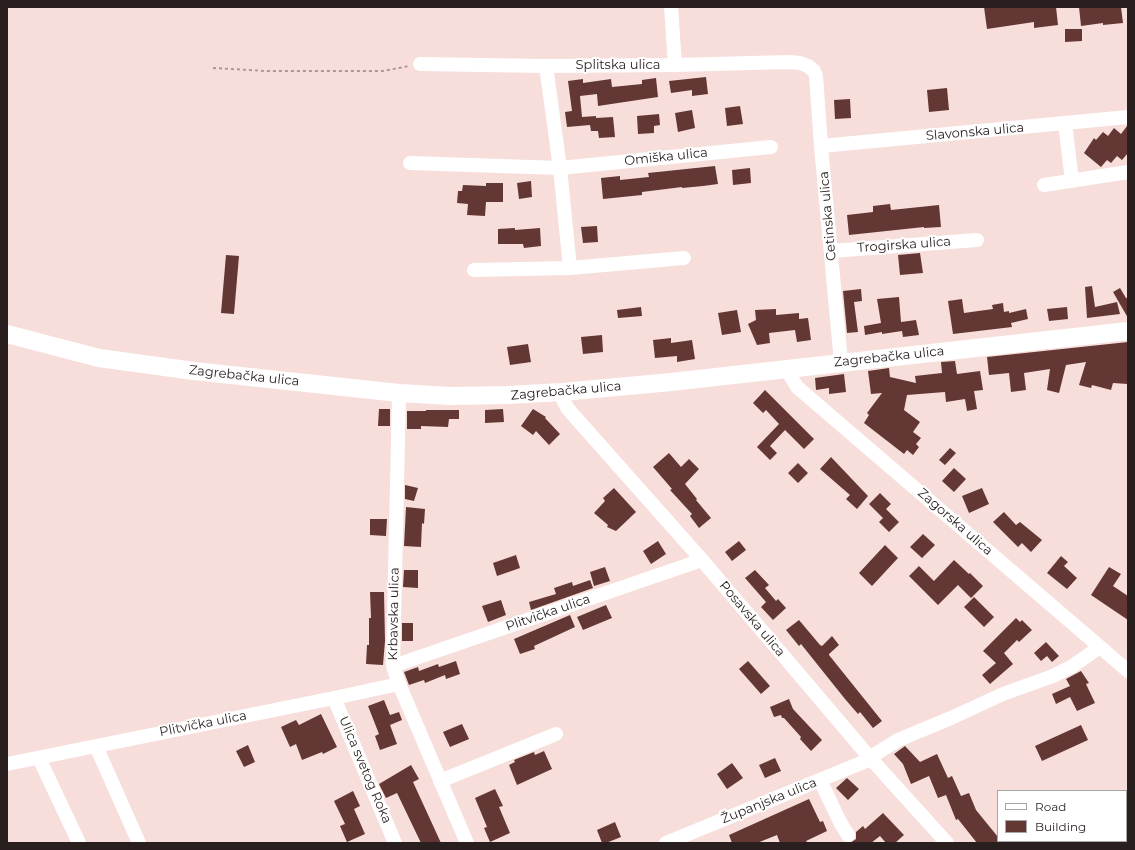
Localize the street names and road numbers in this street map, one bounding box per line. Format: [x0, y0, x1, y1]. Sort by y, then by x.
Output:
street label: Splitska ulica [576, 57, 660, 73]
street label: Slavonska ulica [925, 120, 1025, 144]
street label: Omiška ulica [623, 145, 709, 169]
street label: Cetinska ulica [816, 170, 840, 262]
street label: Trogirska ulica [857, 234, 951, 256]
street label: Zagrebačka ulica [833, 343, 945, 371]
street label: Zagrebačka ulica [188, 362, 300, 390]
street label: Zagrebačka ulica [510, 378, 622, 404]
street label: Zagorska ulica [914, 485, 996, 559]
street label: Krbavska ulica [385, 567, 403, 661]
street label: Posavska ulica [716, 578, 788, 660]
street label: Plitvička ulica [504, 591, 592, 635]
street label: Plitvička ulica [158, 708, 248, 740]
street label: Ulica svetog Roka [335, 714, 395, 826]
street label: Županjska ulica [719, 775, 819, 827]

